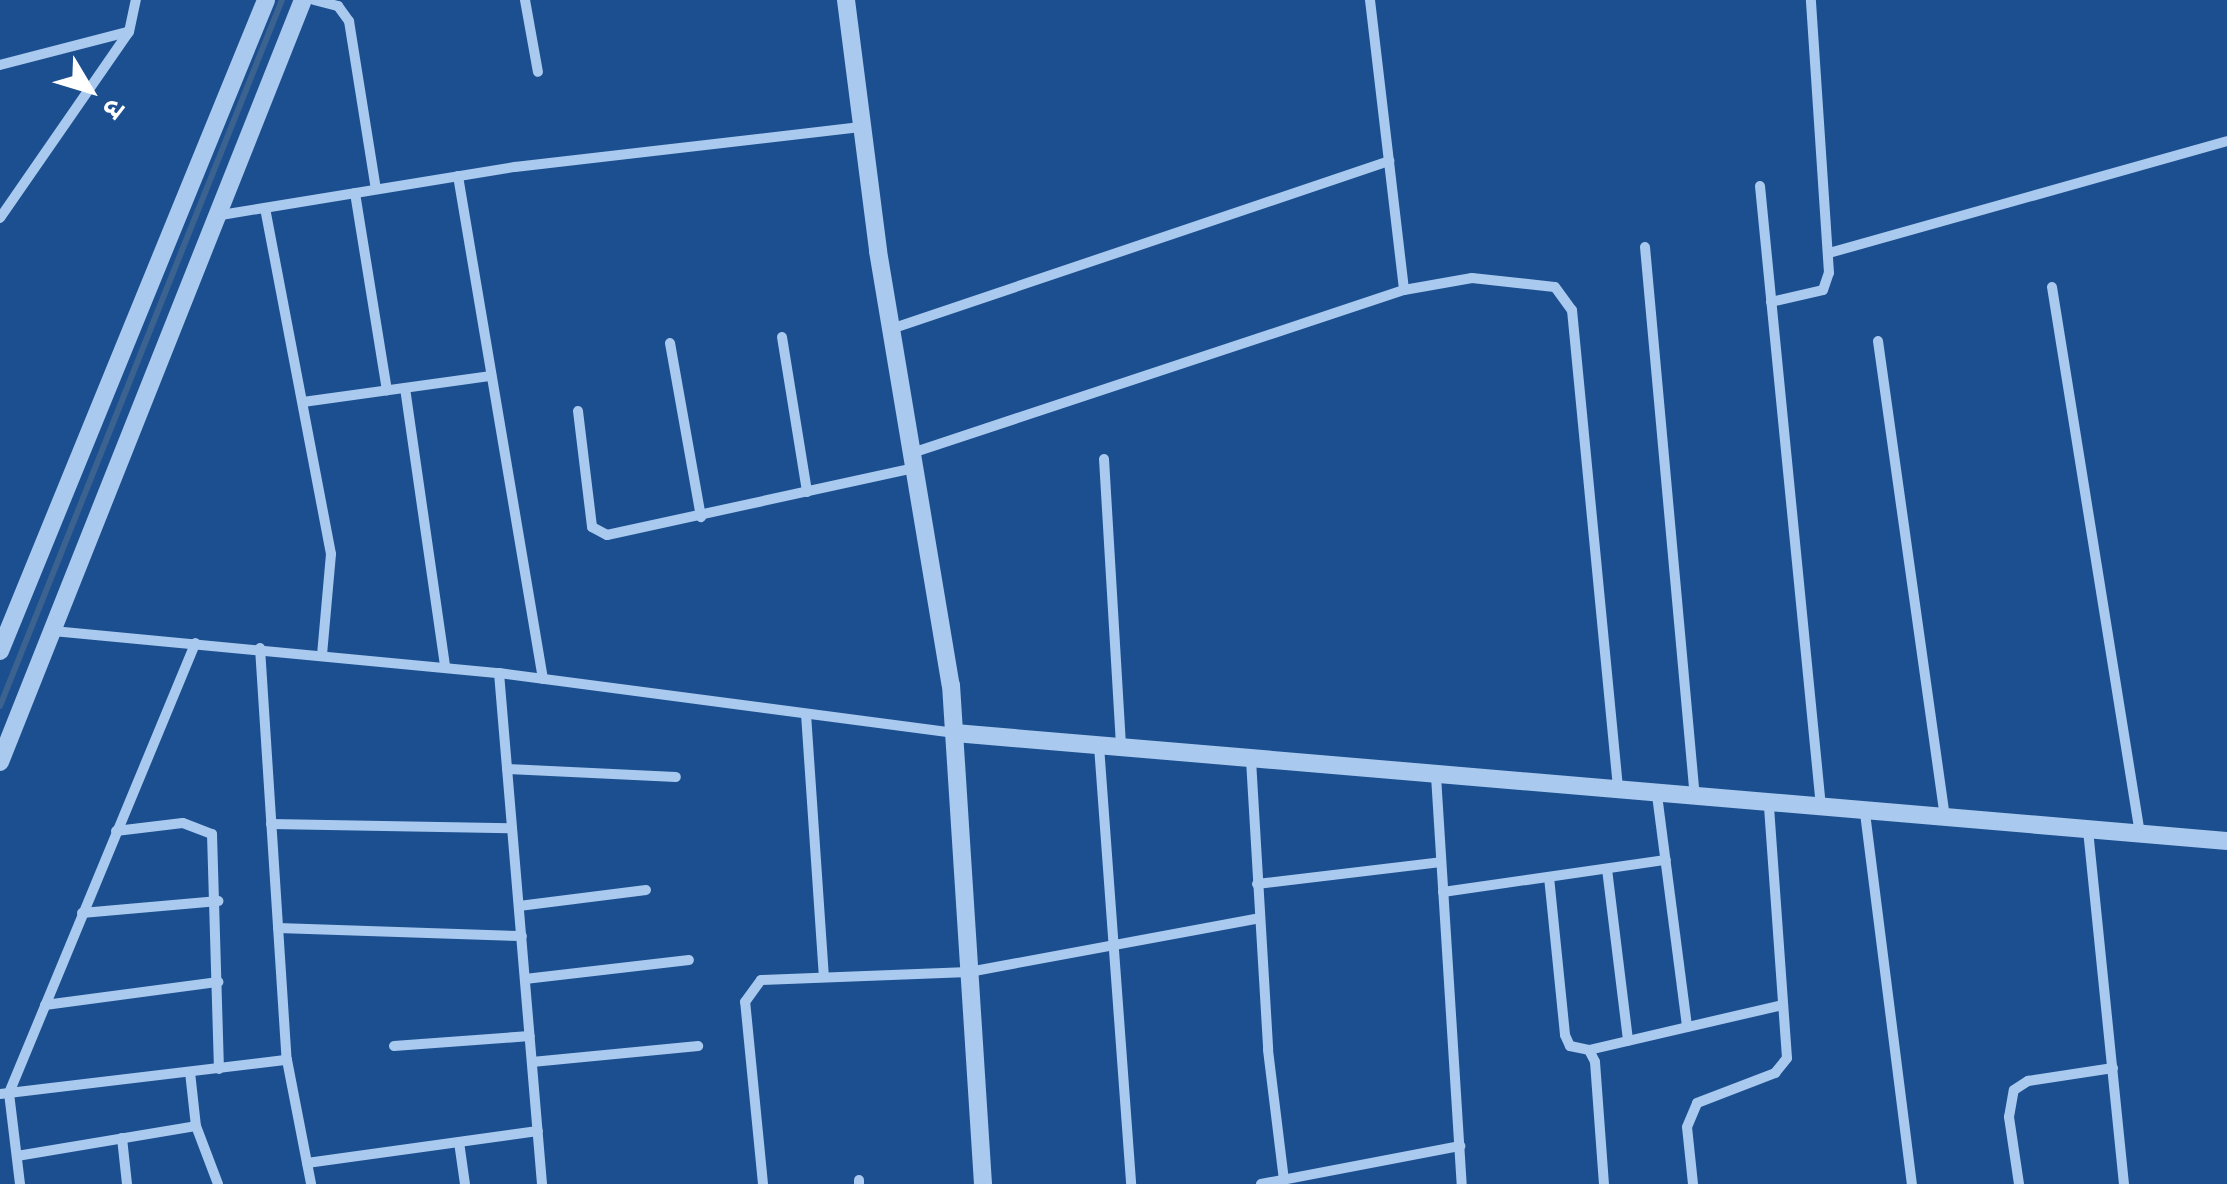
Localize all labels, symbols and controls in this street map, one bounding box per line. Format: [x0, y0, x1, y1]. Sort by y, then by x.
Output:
north arrow [40, 40, 140, 140]
text: उ [96, 92, 132, 125]

